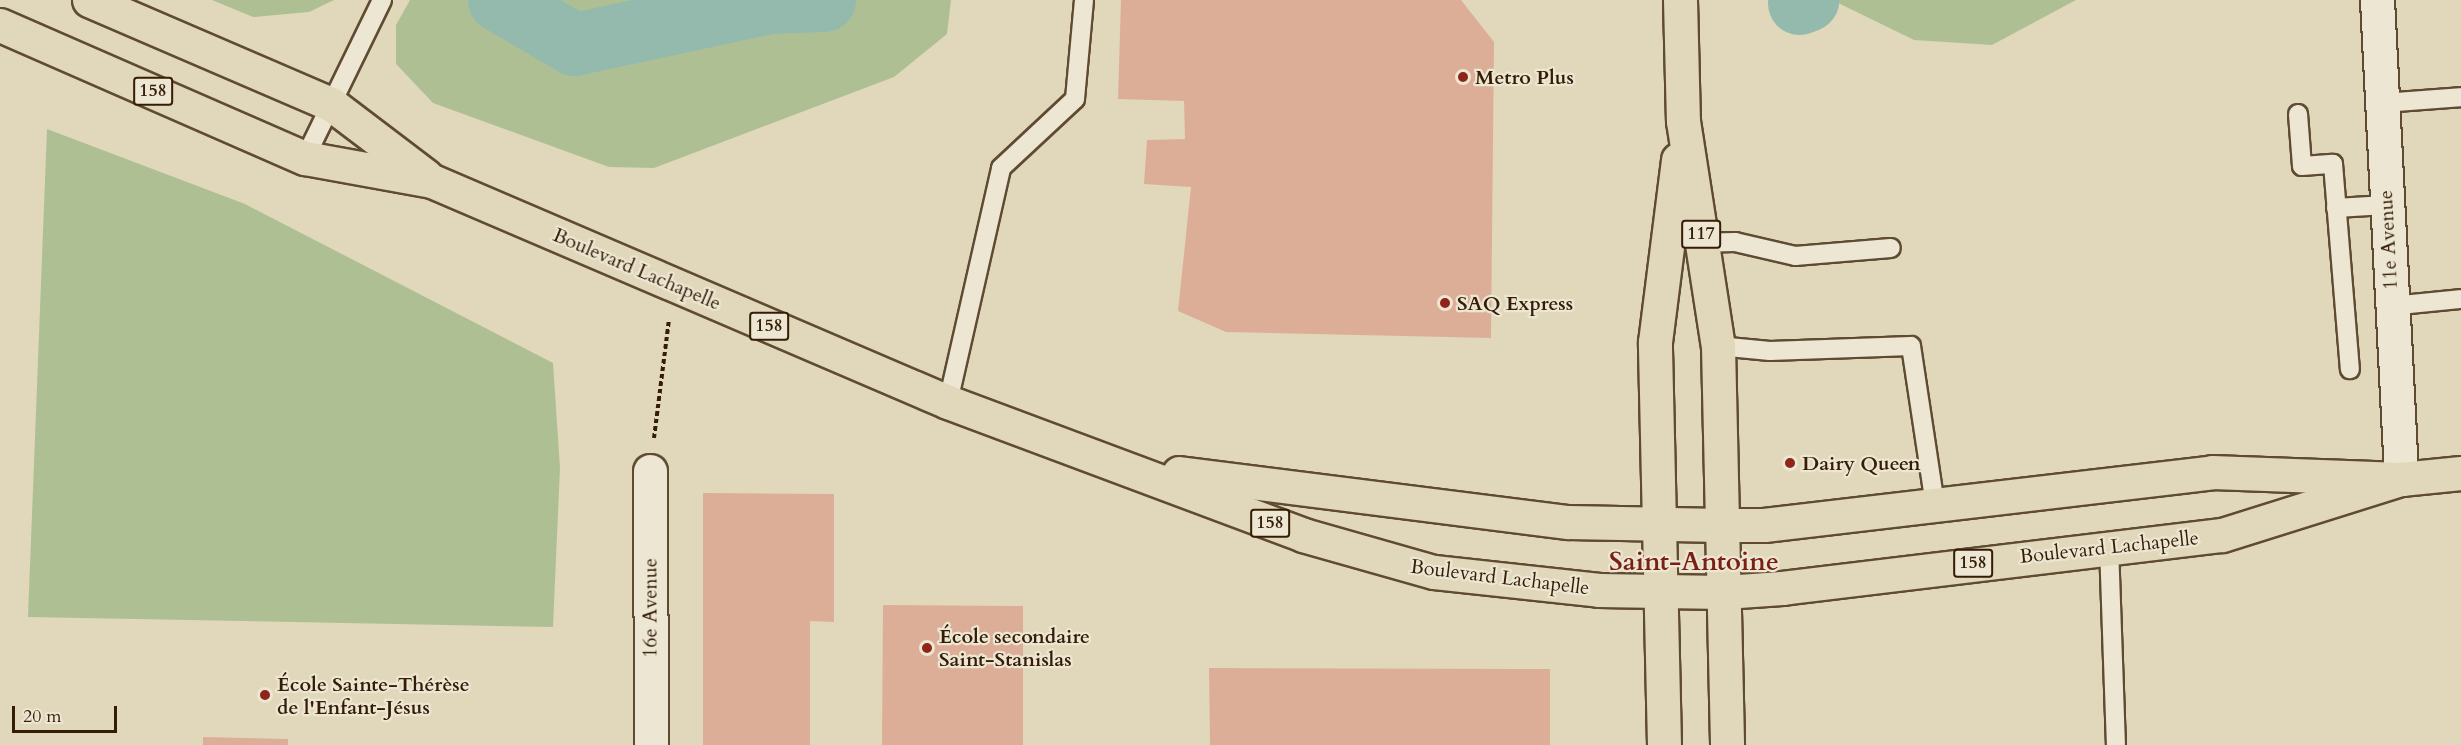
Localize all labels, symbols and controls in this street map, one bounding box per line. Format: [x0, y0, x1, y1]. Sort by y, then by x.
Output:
place label: Metro Plus [1475, 65, 1574, 89]
marker: Metro Plus [1456, 70, 1470, 84]
road number: 158 [132, 76, 174, 106]
street label: 11e Avenue [2373, 190, 2403, 290]
road number: 117 [1680, 219, 1722, 249]
street label: Boulevard Lachapelle [549, 223, 725, 315]
place label: SAQ Express [1457, 291, 1573, 315]
marker: SAQ Express [1438, 296, 1452, 310]
road number: 158 [748, 311, 790, 341]
place label: Dairy Queen [1802, 451, 1921, 475]
marker: Dairy Queen [1783, 456, 1797, 470]
road number: 158 [1249, 508, 1291, 538]
street label: Boulevard Lachapelle [2018, 526, 2200, 568]
district label: Saint-Antoine [1609, 546, 1779, 578]
road number: 158 [1952, 548, 1994, 578]
street label: Boulevard Lachapelle [1409, 554, 1591, 600]
street label: 16e Avenue [638, 558, 662, 658]
place label: École secondaire Saint-Stanislas [939, 624, 1090, 671]
marker: École secondaire Saint-Stanislas [920, 641, 934, 655]
place label: École Sainte-Thérèse de l'Enfant-Jésus [277, 672, 470, 719]
marker: École Sainte-Thérèse de l'Enfant-Jésus [258, 688, 272, 702]
scale bar [15, 694, 120, 732]
text: 20 m [23, 704, 62, 729]

